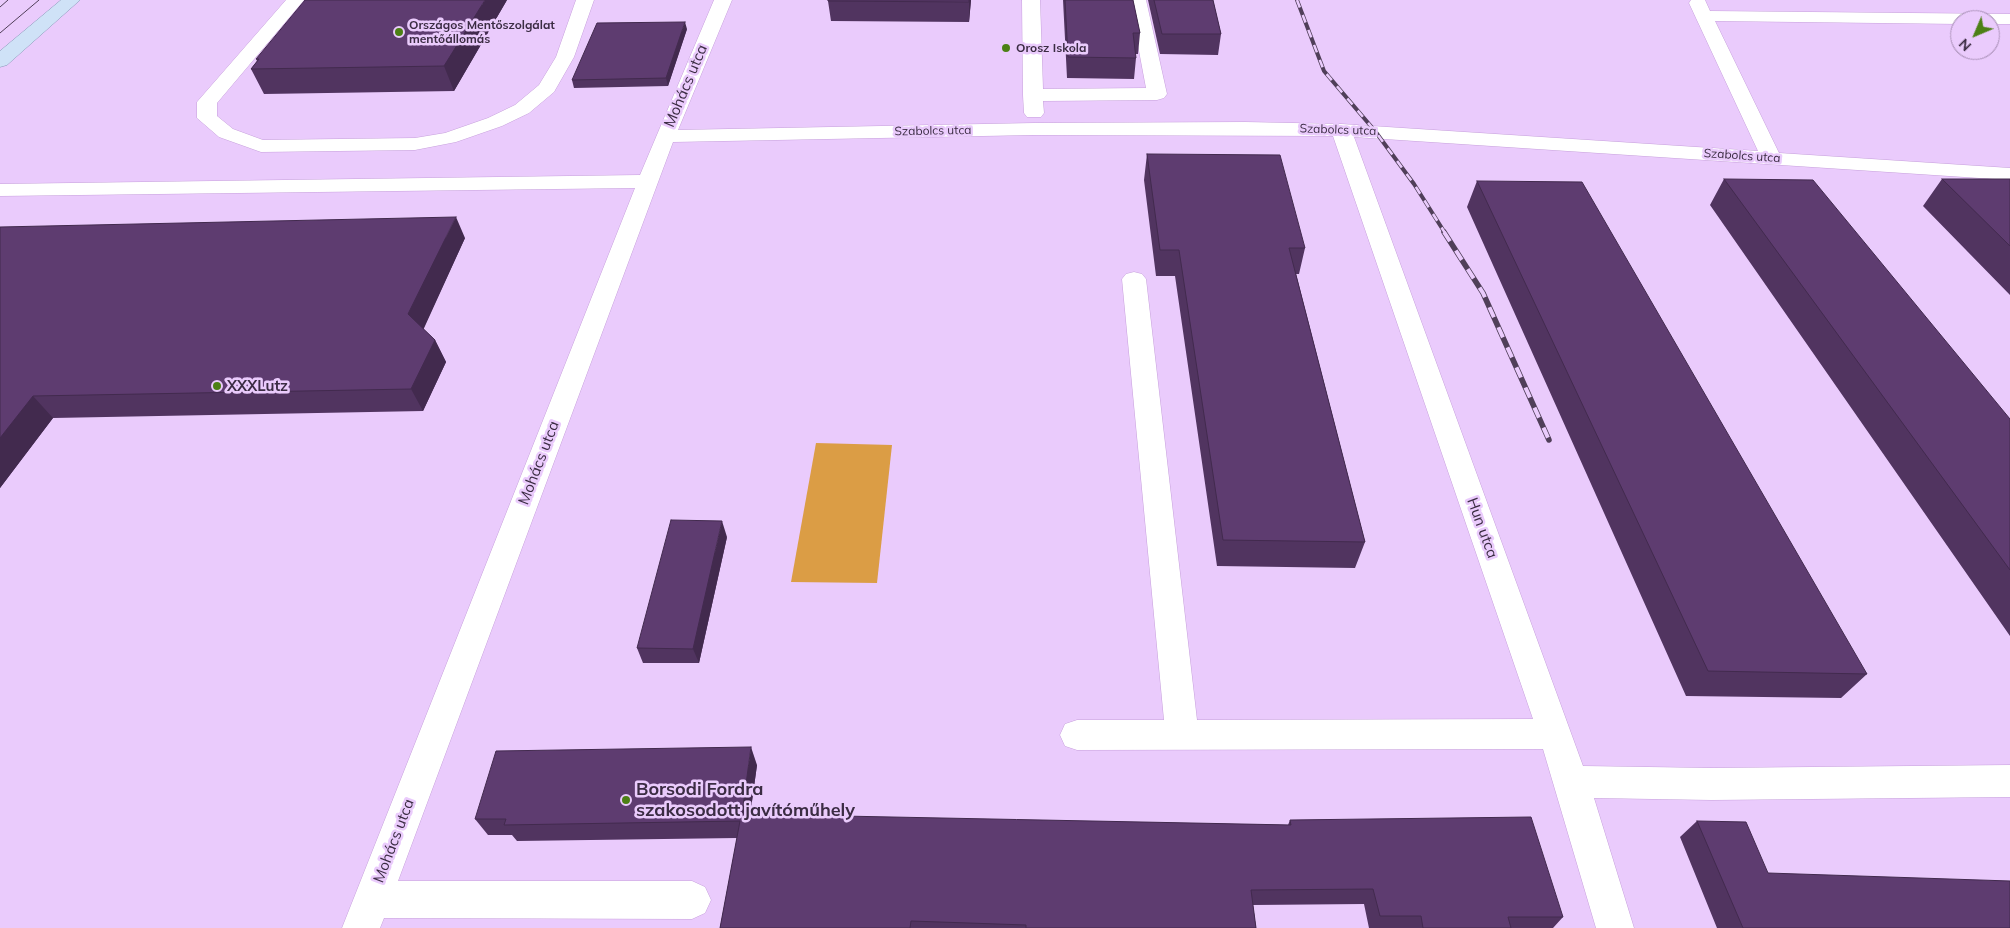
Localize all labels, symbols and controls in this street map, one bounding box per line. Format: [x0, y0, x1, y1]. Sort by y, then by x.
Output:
north arrow [1950, 10, 2000, 60]
place label: Országos Mentőszolgálat mentőállomás [409, 18, 555, 46]
marker: Országos Mentőszolgálat mentőállomás [393, 26, 405, 38]
text: N [1955, 35, 1975, 55]
place label: Orosz Iskola [1016, 41, 1086, 55]
street label: Mohács utca [660, 42, 712, 130]
marker: Orosz Iskola [1000, 42, 1012, 54]
street label: Szabolcs utca [1299, 121, 1377, 139]
street label: Szabolcs utca [894, 123, 972, 139]
street label: Szabolcs utca [1703, 146, 1781, 166]
place label: XXXLutz [227, 377, 288, 395]
marker: XXXLutz [211, 380, 223, 392]
street label: Mohács utca [515, 419, 563, 507]
street label: Hun utca [1463, 495, 1501, 561]
place label: Borsodi Fordra szakosodott javítóműhely [636, 779, 855, 822]
marker: Borsodi Fordra szakosodott javítóműhely [620, 794, 632, 806]
street label: Mohács utca [370, 797, 418, 885]

